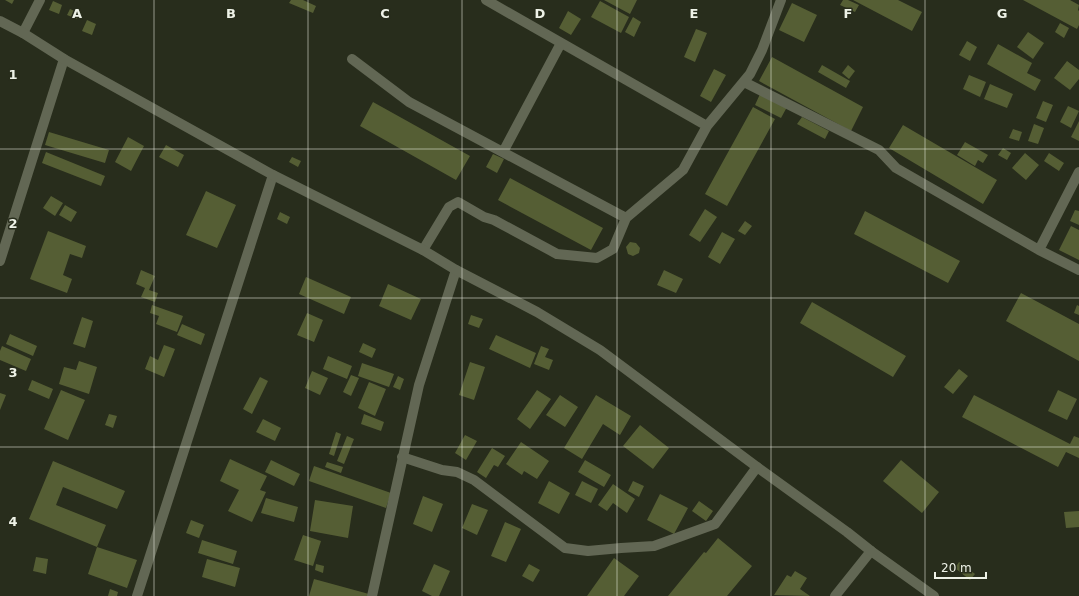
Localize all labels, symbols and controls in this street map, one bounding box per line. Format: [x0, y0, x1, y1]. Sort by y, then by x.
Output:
text: A [72, 6, 82, 21]
text: B [226, 6, 236, 21]
text: C [380, 6, 390, 21]
text: D [535, 6, 546, 21]
text: E [690, 6, 698, 21]
text: F [844, 6, 852, 21]
text: G [997, 6, 1007, 21]
text: 1 [8, 67, 18, 82]
text: 2 [8, 216, 18, 231]
text: 3 [8, 365, 18, 380]
text: 4 [8, 514, 18, 529]
scale bar [935, 554, 986, 580]
text: 20 m [941, 561, 972, 575]

